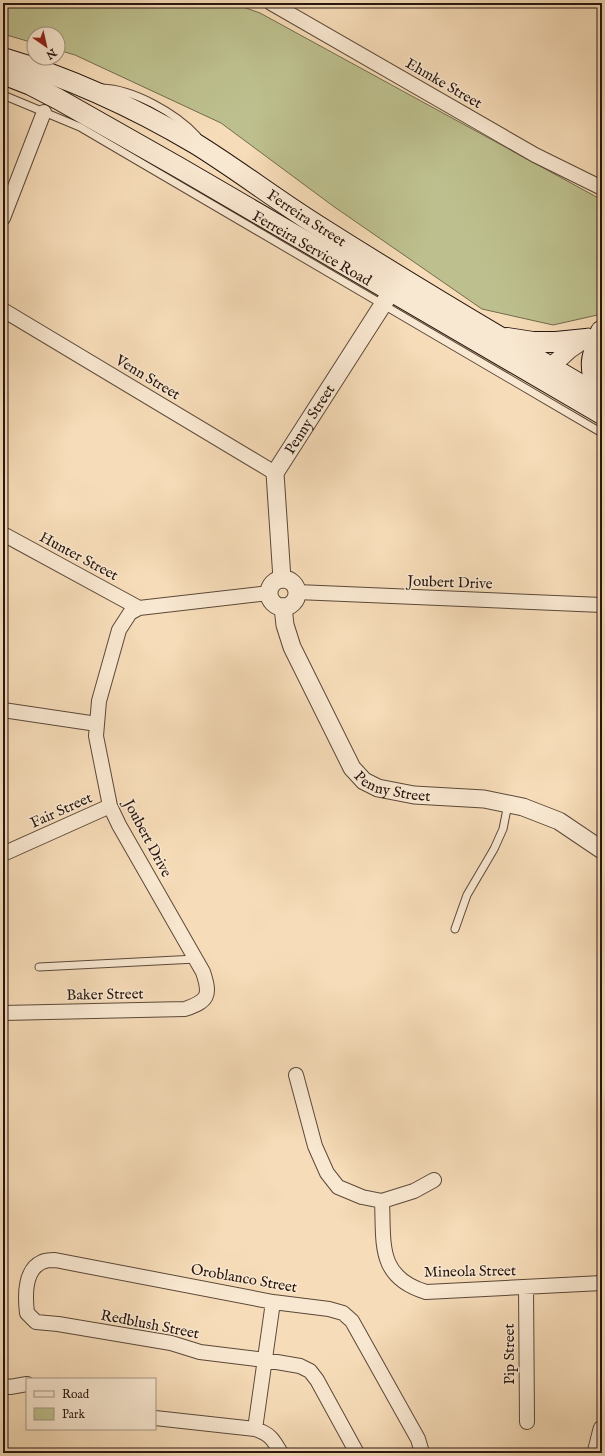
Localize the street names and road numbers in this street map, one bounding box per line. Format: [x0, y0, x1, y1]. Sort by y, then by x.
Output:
street label: Ehmke Street [402, 54, 485, 113]
street label: Ferreira Street [263, 186, 350, 251]
street label: Ferreira Service Road [249, 207, 376, 291]
street label: Venn Street [111, 350, 184, 404]
street label: Penny Street [280, 381, 339, 458]
street label: Hunter Street [36, 528, 121, 585]
street label: Joubert Drive [405, 571, 493, 593]
street label: Penny Street [349, 767, 431, 806]
street label: Fair Street [27, 788, 95, 833]
street label: Joubert Drive [118, 794, 176, 880]
street label: Baker Street [66, 984, 144, 1005]
street label: Oroblanco Street [189, 1260, 299, 1297]
street label: Mineola Street [424, 1261, 516, 1282]
street label: Redblush Street [99, 1306, 201, 1343]
street label: Pip Street [500, 1323, 519, 1385]

